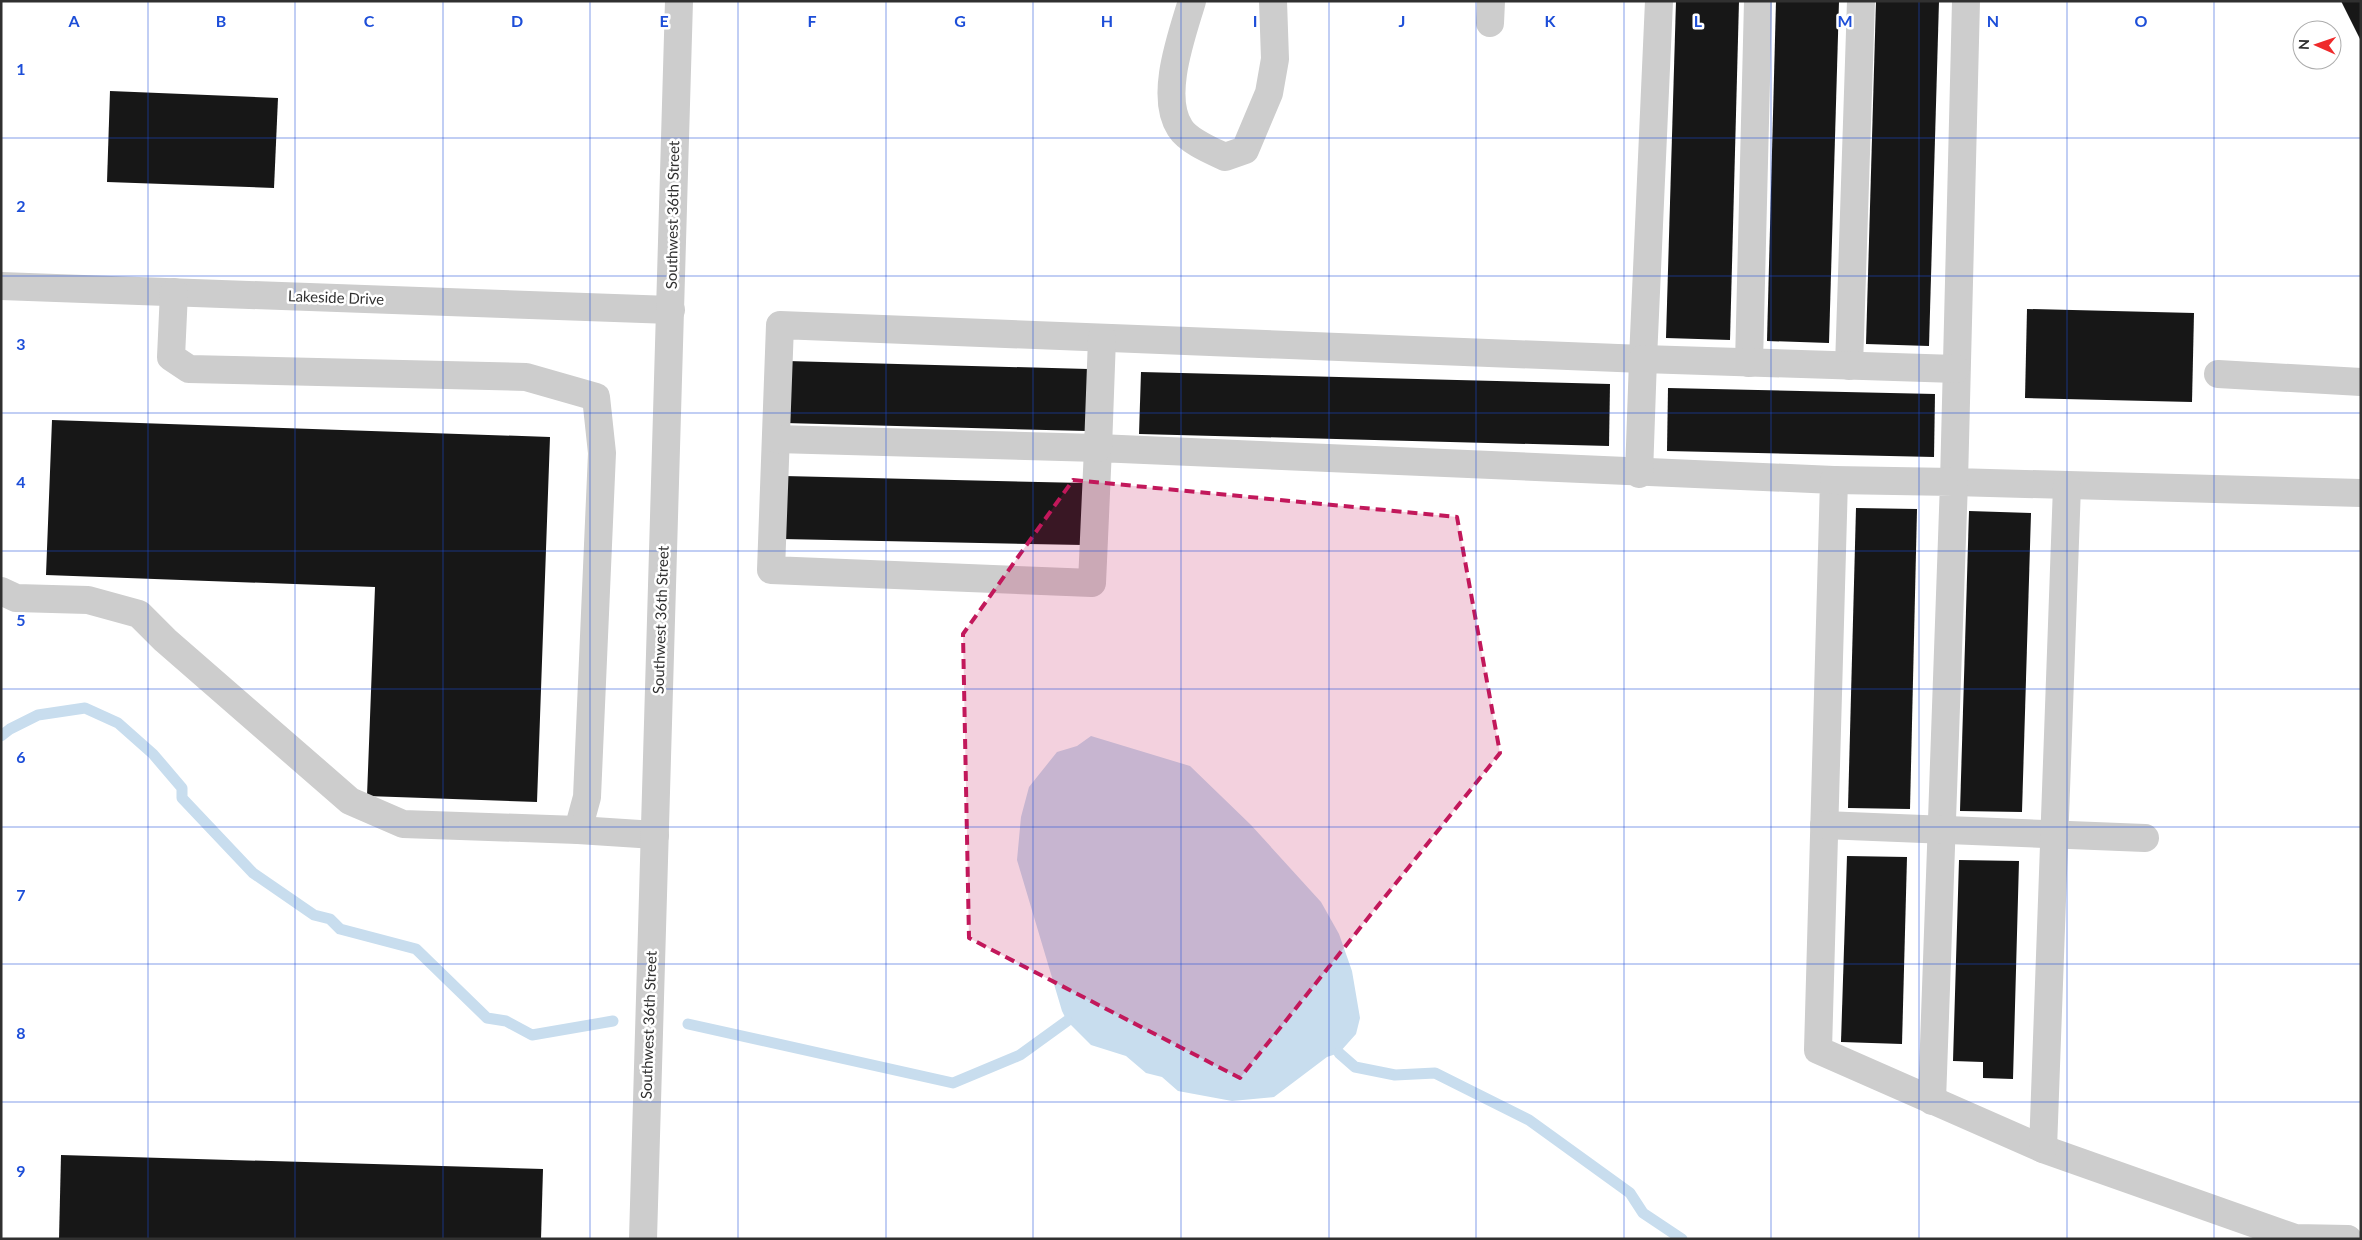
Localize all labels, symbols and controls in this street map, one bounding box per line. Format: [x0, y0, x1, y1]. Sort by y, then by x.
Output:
text: A [67, 11, 80, 30]
text: B [216, 11, 226, 30]
text: C [364, 11, 375, 30]
text: D [511, 11, 523, 30]
text: E [659, 11, 669, 30]
text: F [807, 11, 817, 30]
text: G [954, 11, 966, 30]
text: H [1101, 11, 1113, 30]
text: I [1253, 11, 1257, 30]
text: J [1399, 11, 1405, 30]
text: K [1545, 11, 1557, 30]
text: L [1694, 11, 1703, 30]
text: M [1837, 11, 1853, 30]
text: N [1987, 11, 1999, 30]
text: O [2135, 11, 2148, 30]
north arrow [2292, 20, 2342, 70]
text: N [2295, 39, 2312, 50]
text: 1 [16, 59, 26, 78]
street label: Southwest 36th Street [662, 140, 682, 289]
text: 2 [16, 196, 26, 215]
street label: Lakeside Drive [288, 286, 385, 308]
text: 3 [16, 334, 26, 353]
text: 4 [16, 472, 26, 491]
street label: Southwest 36th Street [648, 545, 672, 694]
text: 5 [16, 610, 26, 629]
text: 6 [16, 747, 26, 766]
text: 7 [16, 885, 26, 904]
street label: Southwest 36th Street [636, 950, 660, 1099]
text: 8 [16, 1023, 26, 1042]
text: 9 [16, 1161, 26, 1180]

